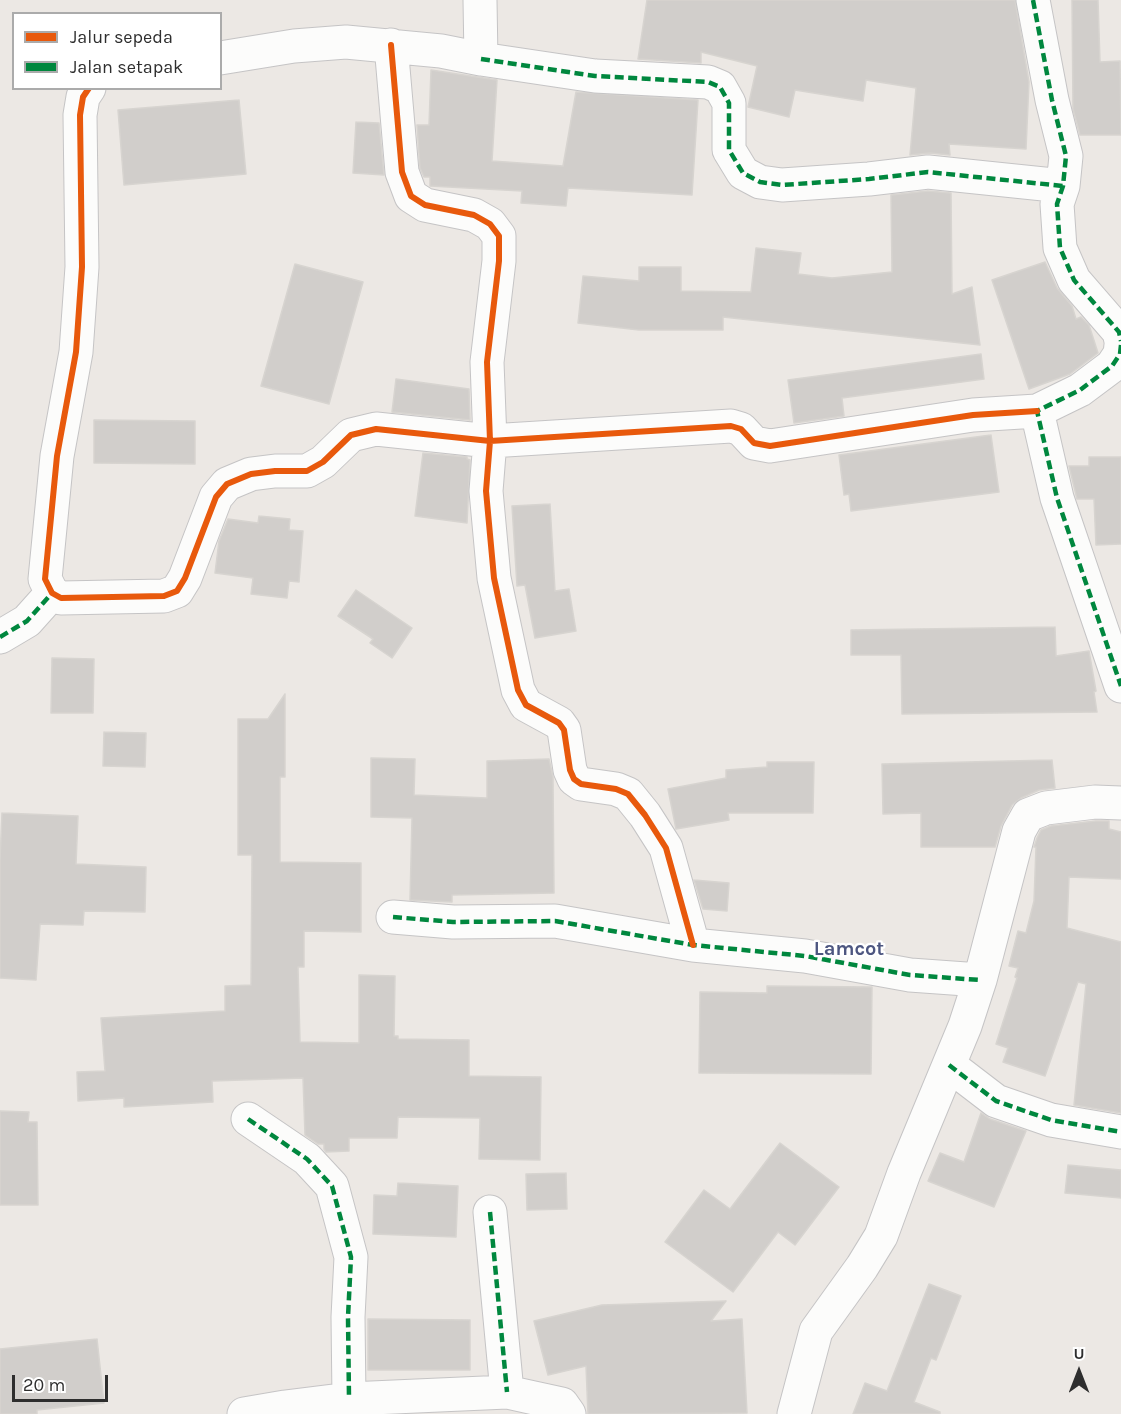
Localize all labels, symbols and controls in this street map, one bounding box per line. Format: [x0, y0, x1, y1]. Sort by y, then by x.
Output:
legend [12, 12, 222, 90]
text: Jalur sepeda [70, 26, 173, 48]
text: Jalan setapak [70, 56, 183, 78]
district label: Lamcot [814, 937, 884, 961]
north arrow [1049, 1342, 1109, 1402]
text: U [1073, 1344, 1085, 1363]
scale bar [15, 1363, 111, 1401]
text: 20 m [23, 1374, 65, 1396]

